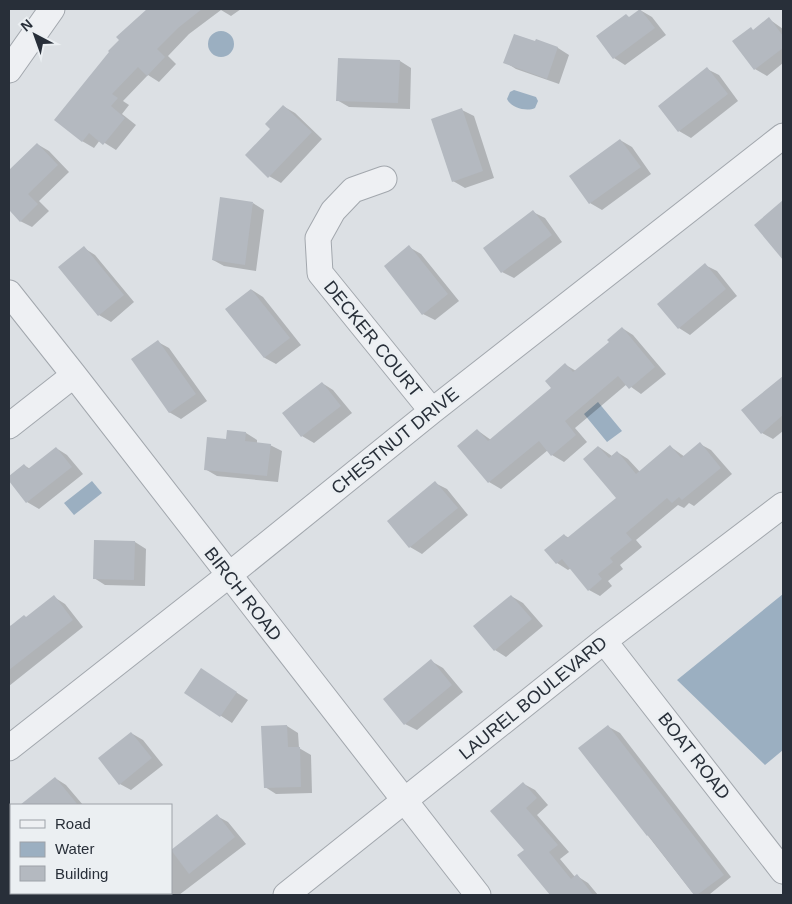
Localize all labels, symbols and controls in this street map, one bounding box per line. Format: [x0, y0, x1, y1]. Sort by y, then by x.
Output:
north arrow [10, 10, 60, 60]
text: N [17, 16, 36, 35]
street label: DECKER COURT [320, 277, 426, 401]
street label: CHESTNUT DRIVE [327, 384, 463, 498]
street label: BIRCH ROAD [200, 543, 286, 645]
street label: LAUREL BOULEVARD [455, 632, 611, 764]
street label: BOAT ROAD [654, 709, 734, 803]
legend [10, 804, 172, 894]
text: Road [55, 815, 91, 832]
text: Water [55, 840, 94, 857]
text: Building [55, 865, 108, 882]

